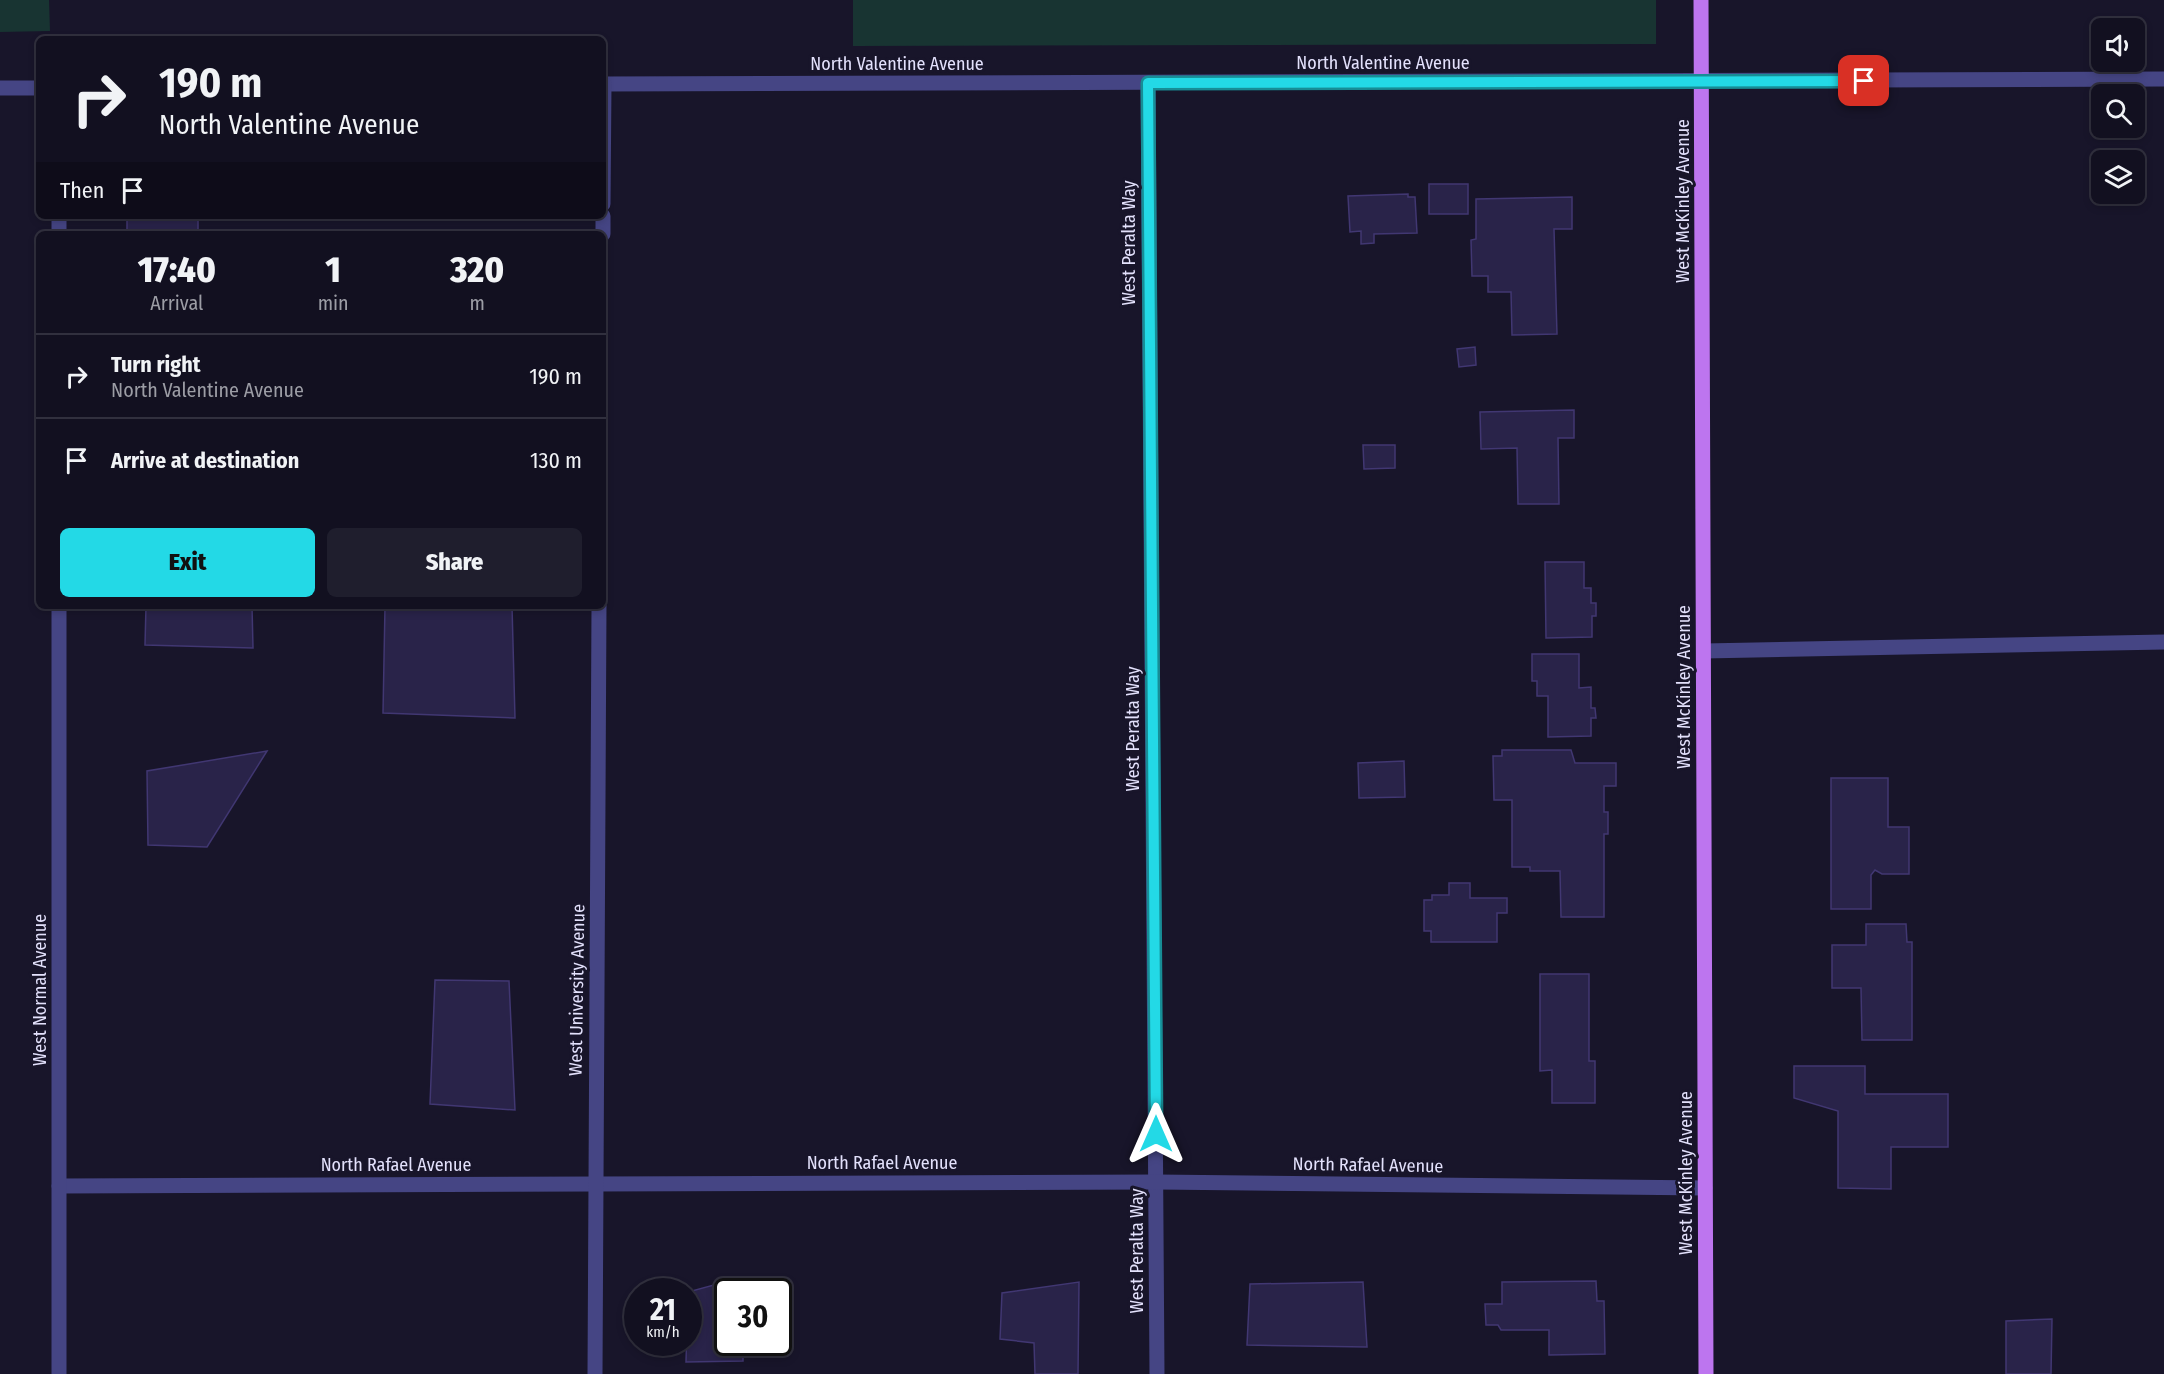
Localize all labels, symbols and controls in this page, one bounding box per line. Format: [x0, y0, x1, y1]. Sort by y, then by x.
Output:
map controls [2091, 18, 2145, 204]
button: sound [2091, 18, 2145, 72]
street label: North Valentine Avenue [1296, 52, 1470, 74]
street label: North Valentine Avenue [810, 53, 984, 75]
pin [1838, 55, 1889, 106]
text: 190 m [159, 58, 262, 108]
icon: right [60, 60, 138, 138]
icon: arrive [1847, 64, 1880, 97]
button: search [2091, 84, 2145, 138]
text: North Valentine Avenue [159, 109, 419, 141]
street label: West McKinley Avenue [1672, 119, 1694, 283]
button: layers [2091, 150, 2145, 204]
icon: arrive [116, 174, 149, 207]
text: Then [60, 177, 104, 204]
street label: West Peralta Way [1118, 180, 1140, 306]
text: 17:40 [138, 248, 216, 292]
text: 1 [325, 248, 341, 292]
text: 320 [450, 248, 504, 292]
text: Arrival [150, 291, 203, 315]
text: min [318, 291, 349, 315]
text: m [470, 291, 485, 315]
text: Turn right [111, 351, 200, 378]
icon: right [60, 360, 93, 393]
text: 190 m [529, 363, 582, 390]
text: North Valentine Avenue [111, 378, 304, 402]
icon: arrive [60, 444, 93, 477]
text: Arrive at destination [111, 447, 299, 474]
text: 130 m [530, 447, 582, 474]
button: Exit [60, 528, 315, 597]
button: Share [327, 528, 582, 597]
street label: West McKinley Avenue [1673, 605, 1695, 769]
street label: West Peralta Way [1122, 666, 1144, 792]
street label: West University Avenue [565, 904, 589, 1076]
street label: West Normal Avenue [29, 914, 51, 1066]
street label: West McKinley Avenue [1675, 1091, 1697, 1255]
position arrow [1124, 1102, 1188, 1166]
street label: North Rafael Avenue [807, 1152, 957, 1174]
street label: North Rafael Avenue [1292, 1153, 1444, 1177]
street label: North Rafael Avenue [321, 1154, 471, 1176]
street label: West Peralta Way [1126, 1188, 1148, 1314]
speed limit sign: 30 [714, 1278, 792, 1356]
text: 21 [650, 1292, 676, 1328]
text: km/h [646, 1323, 680, 1341]

